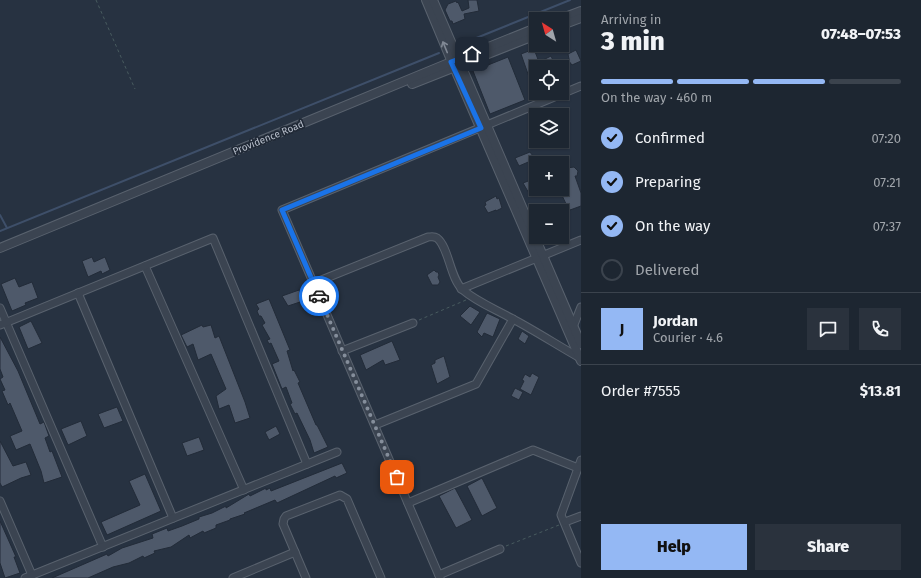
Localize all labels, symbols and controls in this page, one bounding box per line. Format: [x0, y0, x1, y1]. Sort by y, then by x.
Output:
north arrow [529, 12, 569, 52]
map controls [529, 12, 569, 244]
text: Arriving in [601, 12, 661, 27]
text: 07:48–07:53 [821, 25, 901, 43]
text: 3 min [601, 26, 665, 57]
pin [455, 37, 489, 71]
one-way arrow [441, 41, 449, 53]
icon: home [461, 43, 483, 65]
button: locate [529, 60, 569, 100]
text: On the way · 460 m [601, 90, 712, 105]
button: layers [529, 108, 569, 148]
street label: Providence Road [231, 118, 306, 158]
icon: check [601, 127, 623, 149]
text: Confirmed [635, 129, 705, 147]
text: 07:20 [871, 131, 901, 146]
button: + [529, 156, 569, 196]
icon: check [601, 171, 623, 193]
text: Preparing [635, 173, 700, 191]
text: 07:21 [873, 175, 901, 190]
button: − [529, 204, 569, 244]
icon: check [601, 215, 623, 237]
text: On the way [635, 217, 710, 235]
text: 07:37 [873, 219, 901, 234]
text: Delivered [635, 261, 699, 279]
courier [299, 276, 339, 316]
icon: car [308, 285, 330, 307]
button: chat [807, 308, 849, 350]
button: phone [859, 308, 901, 350]
text: Jordan [653, 312, 698, 330]
text: J [620, 320, 624, 338]
text: Courier · 4.6 [653, 330, 723, 345]
text: Order #7555 [601, 382, 680, 400]
text: $13.81 [860, 382, 901, 400]
pin [380, 460, 414, 494]
icon: bag [386, 466, 408, 488]
button: Help [601, 524, 747, 570]
button: Share [755, 524, 901, 570]

